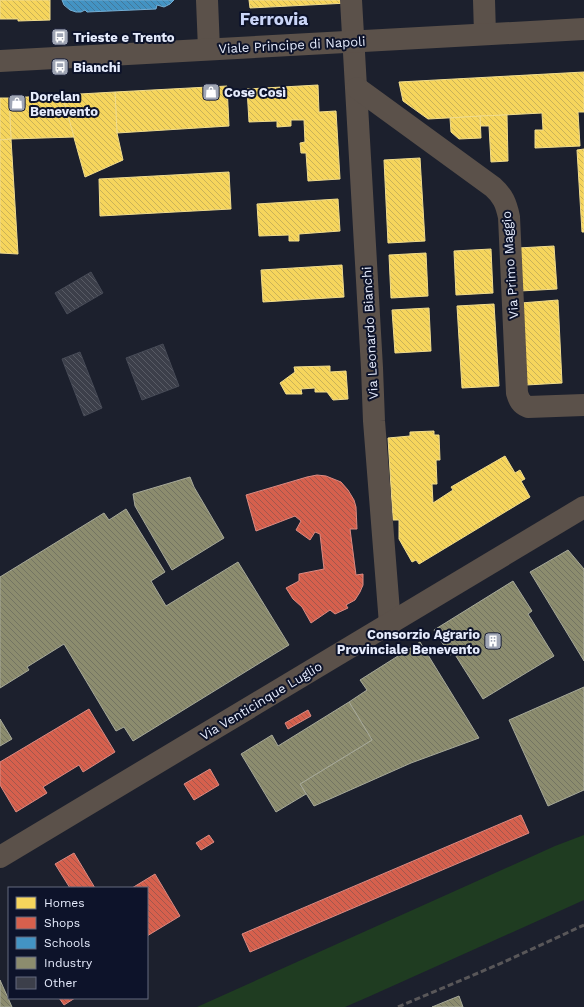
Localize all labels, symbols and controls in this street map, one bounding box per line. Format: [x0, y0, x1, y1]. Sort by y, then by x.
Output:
district label: Ferrovia [240, 9, 308, 29]
bus stop icon: Trieste e Trento [50, 27, 70, 47]
place label: Trieste e Trento [73, 30, 175, 45]
street label: Viale Principe di Napoli [218, 34, 366, 56]
bus stop icon: Bianchi [50, 57, 70, 77]
place label: Bianchi [73, 60, 121, 75]
shop icon: Cose Così [201, 82, 221, 102]
place label: Cose Così [224, 85, 286, 100]
place label: Dorelan Benevento [30, 89, 98, 119]
shop icon: Dorelan Benevento [7, 93, 27, 113]
street label: Via Primo Maggio [499, 210, 521, 319]
street label: Via Leonardo Bianchi [359, 266, 381, 400]
place label: Consorzio Agrario Provinciale Benevento [337, 627, 480, 657]
building icon: Consorzio Agrario Provinciale Benevento [483, 631, 503, 651]
street label: Via Venticinque Luglio [197, 658, 325, 743]
legend [8, 887, 148, 999]
text: Homes [44, 896, 85, 910]
text: Shops [44, 916, 80, 930]
text: Schools [44, 936, 90, 950]
text: Industry [44, 956, 93, 970]
text: Other [44, 976, 77, 990]

